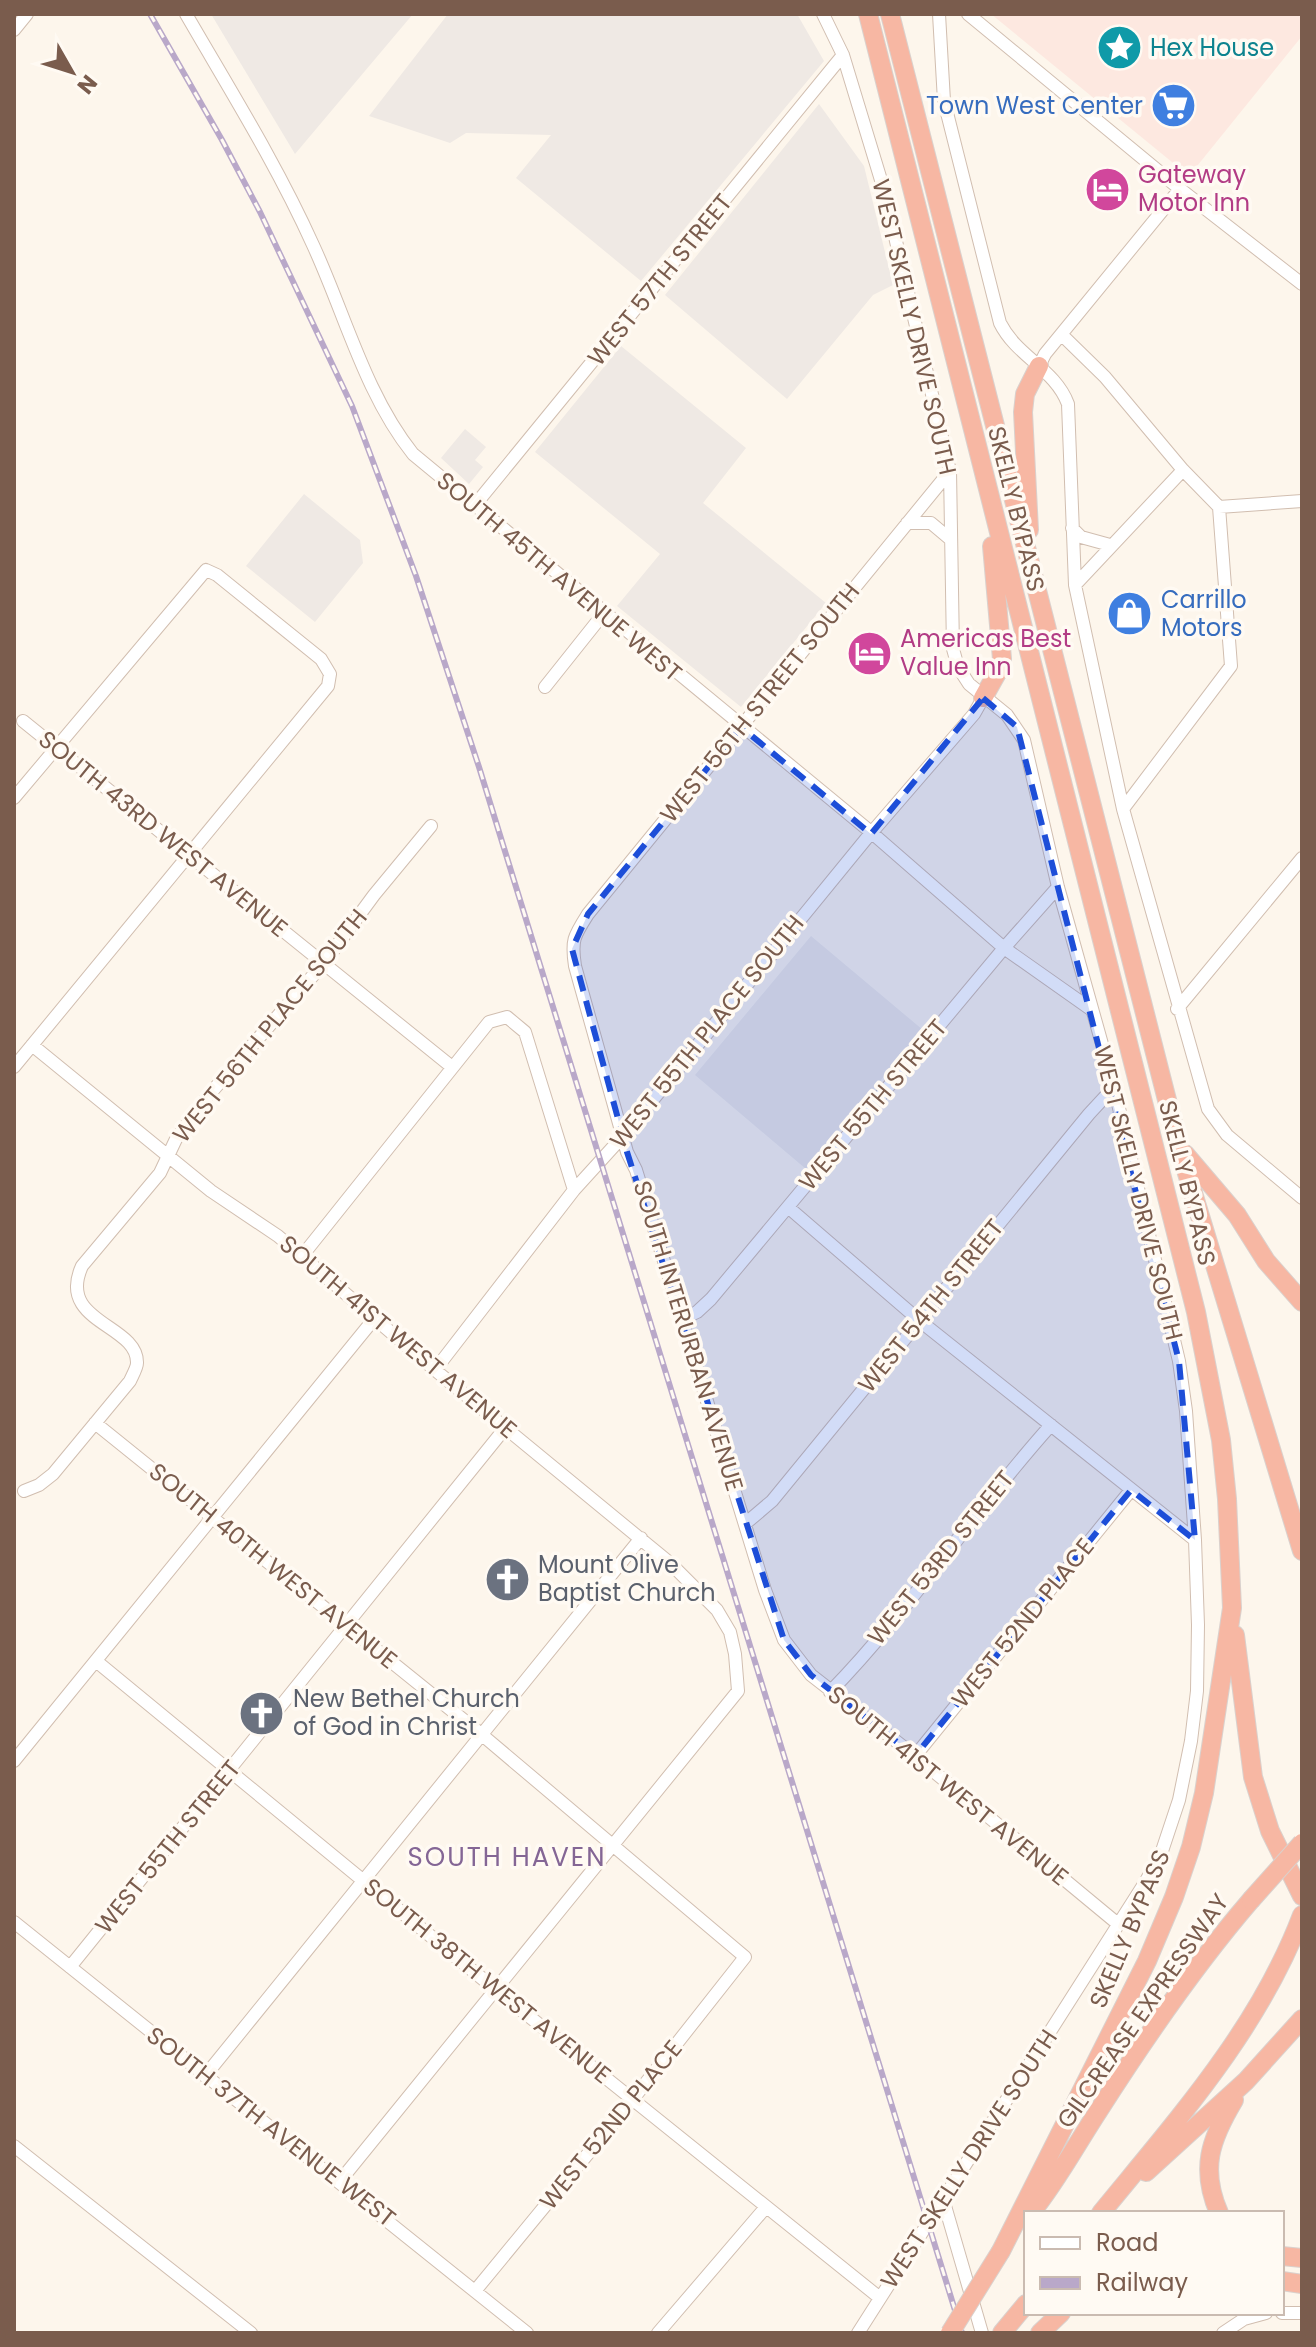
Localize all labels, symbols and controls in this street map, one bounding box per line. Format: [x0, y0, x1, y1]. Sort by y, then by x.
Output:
place icon: Hex House [1095, 24, 1143, 72]
place label: Hex House [1150, 31, 1274, 64]
north arrow [32, 32, 112, 112]
text: N [70, 68, 104, 100]
supermarket icon: Town West Center [1150, 82, 1198, 130]
place label: Town West Center [926, 89, 1143, 122]
place label: Gateway Motor Inn [1138, 158, 1250, 219]
hotel icon: Gateway Motor Inn [1083, 165, 1131, 213]
street label: WEST SKELLY DRIVE SOUTH [864, 176, 965, 478]
street label: WEST 57TH STREET [580, 187, 739, 373]
street label: SKELLY BYPASS [980, 423, 1053, 595]
street label: SOUTH 45TH AVENUE WEST [430, 464, 689, 689]
street label: WEST 56TH STREET SOUTH [652, 576, 867, 830]
place label: Carrillo Motors [1161, 583, 1247, 644]
shop icon: Carrillo Motors [1106, 590, 1154, 638]
place label: Americas Best Value Inn [900, 622, 1071, 683]
hotel icon: Americas Best Value Inn [845, 629, 893, 677]
street label: SOUTH 43RD WEST AVENUE [32, 723, 295, 945]
street label: WEST 56TH PLACE SOUTH [165, 902, 374, 1150]
street label: WEST 55TH PLACE SOUTH [602, 908, 811, 1155]
street label: WEST 55TH STREET [791, 1012, 954, 1197]
street label: WEST SKELLY DRIVE SOUTH [1086, 1042, 1191, 1344]
street label: SKELLY BYPASS [1151, 1097, 1224, 1269]
street label: SOUTH INTERURBAN AVENUE [625, 1177, 751, 1495]
street label: WEST 54TH STREET [850, 1212, 1011, 1399]
street label: SOUTH 41ST WEST AVENUE [273, 1227, 524, 1446]
street label: SOUTH 40TH WEST AVENUE [142, 1455, 404, 1676]
street label: WEST 53RD STREET [860, 1463, 1021, 1652]
street label: WEST 52ND PLACE [944, 1531, 1101, 1715]
place label: Mount Olive Baptist Church [538, 1548, 716, 1609]
church icon: Mount Olive Baptist Church [483, 1555, 531, 1603]
street label: SOUTH 41ST WEST AVENUE [821, 1678, 1076, 1893]
place label: New Bethel Church of God in Christ [293, 1682, 520, 1743]
church icon: New Bethel Church of God in Christ [238, 1689, 286, 1737]
street label: WEST 55TH STREET [87, 1753, 248, 1940]
district label: SOUTH HAVEN [408, 1839, 606, 1875]
street label: SKELLY BYPASS [1081, 1845, 1178, 2013]
street label: SOUTH 38TH WEST AVENUE [357, 1870, 618, 2091]
street label: GILCREASE EXPRESSWAY [1049, 1887, 1236, 2135]
street label: SOUTH 37TH AVENUE WEST [140, 2019, 403, 2234]
street label: WEST SKELLY DRIVE SOUTH [872, 2023, 1065, 2294]
street label: WEST 52ND PLACE [532, 2033, 689, 2217]
legend [1024, 2211, 1284, 2315]
text: Road [1096, 2226, 1158, 2259]
text: Railway [1096, 2266, 1189, 2299]

